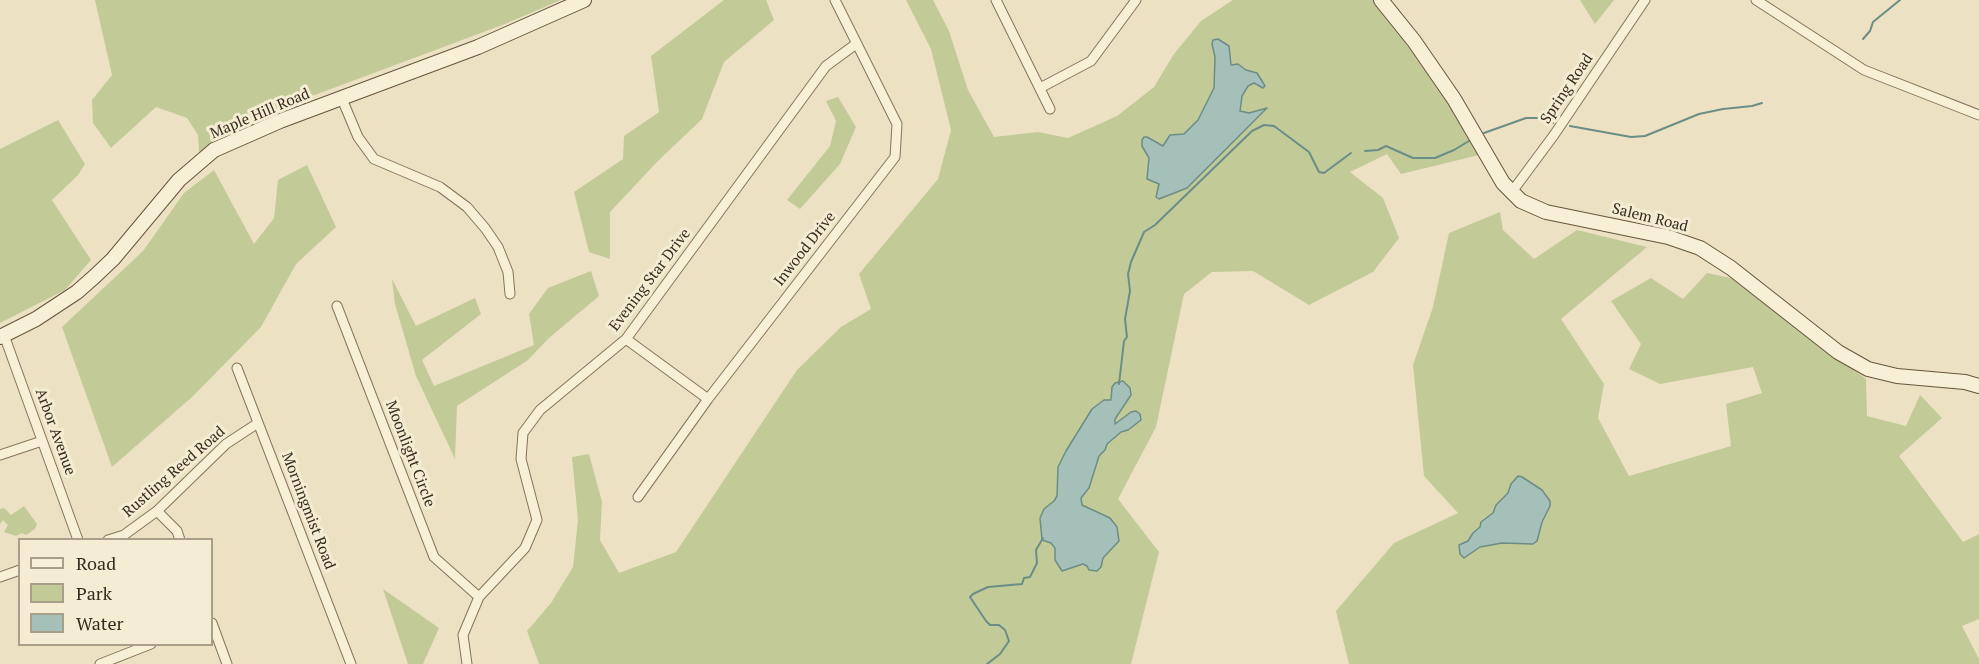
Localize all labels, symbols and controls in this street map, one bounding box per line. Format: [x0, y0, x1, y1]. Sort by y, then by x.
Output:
street label: Spring Road [1537, 51, 1597, 127]
street label: Maple Hill Road [208, 85, 312, 143]
street label: Salem Road [1610, 200, 1690, 236]
street label: Inwood Drive [770, 208, 840, 290]
street label: Evening Star Drive [606, 225, 694, 335]
street label: Arbor Avenue [31, 386, 79, 478]
street label: Moonlight Circle [381, 398, 439, 510]
street label: Rustling Reed Road [119, 423, 229, 521]
street label: Morningmist Road [277, 450, 339, 572]
legend [18, 538, 213, 646]
text: Road [76, 551, 116, 575]
text: Park [76, 581, 112, 605]
text: Water [76, 611, 123, 635]

